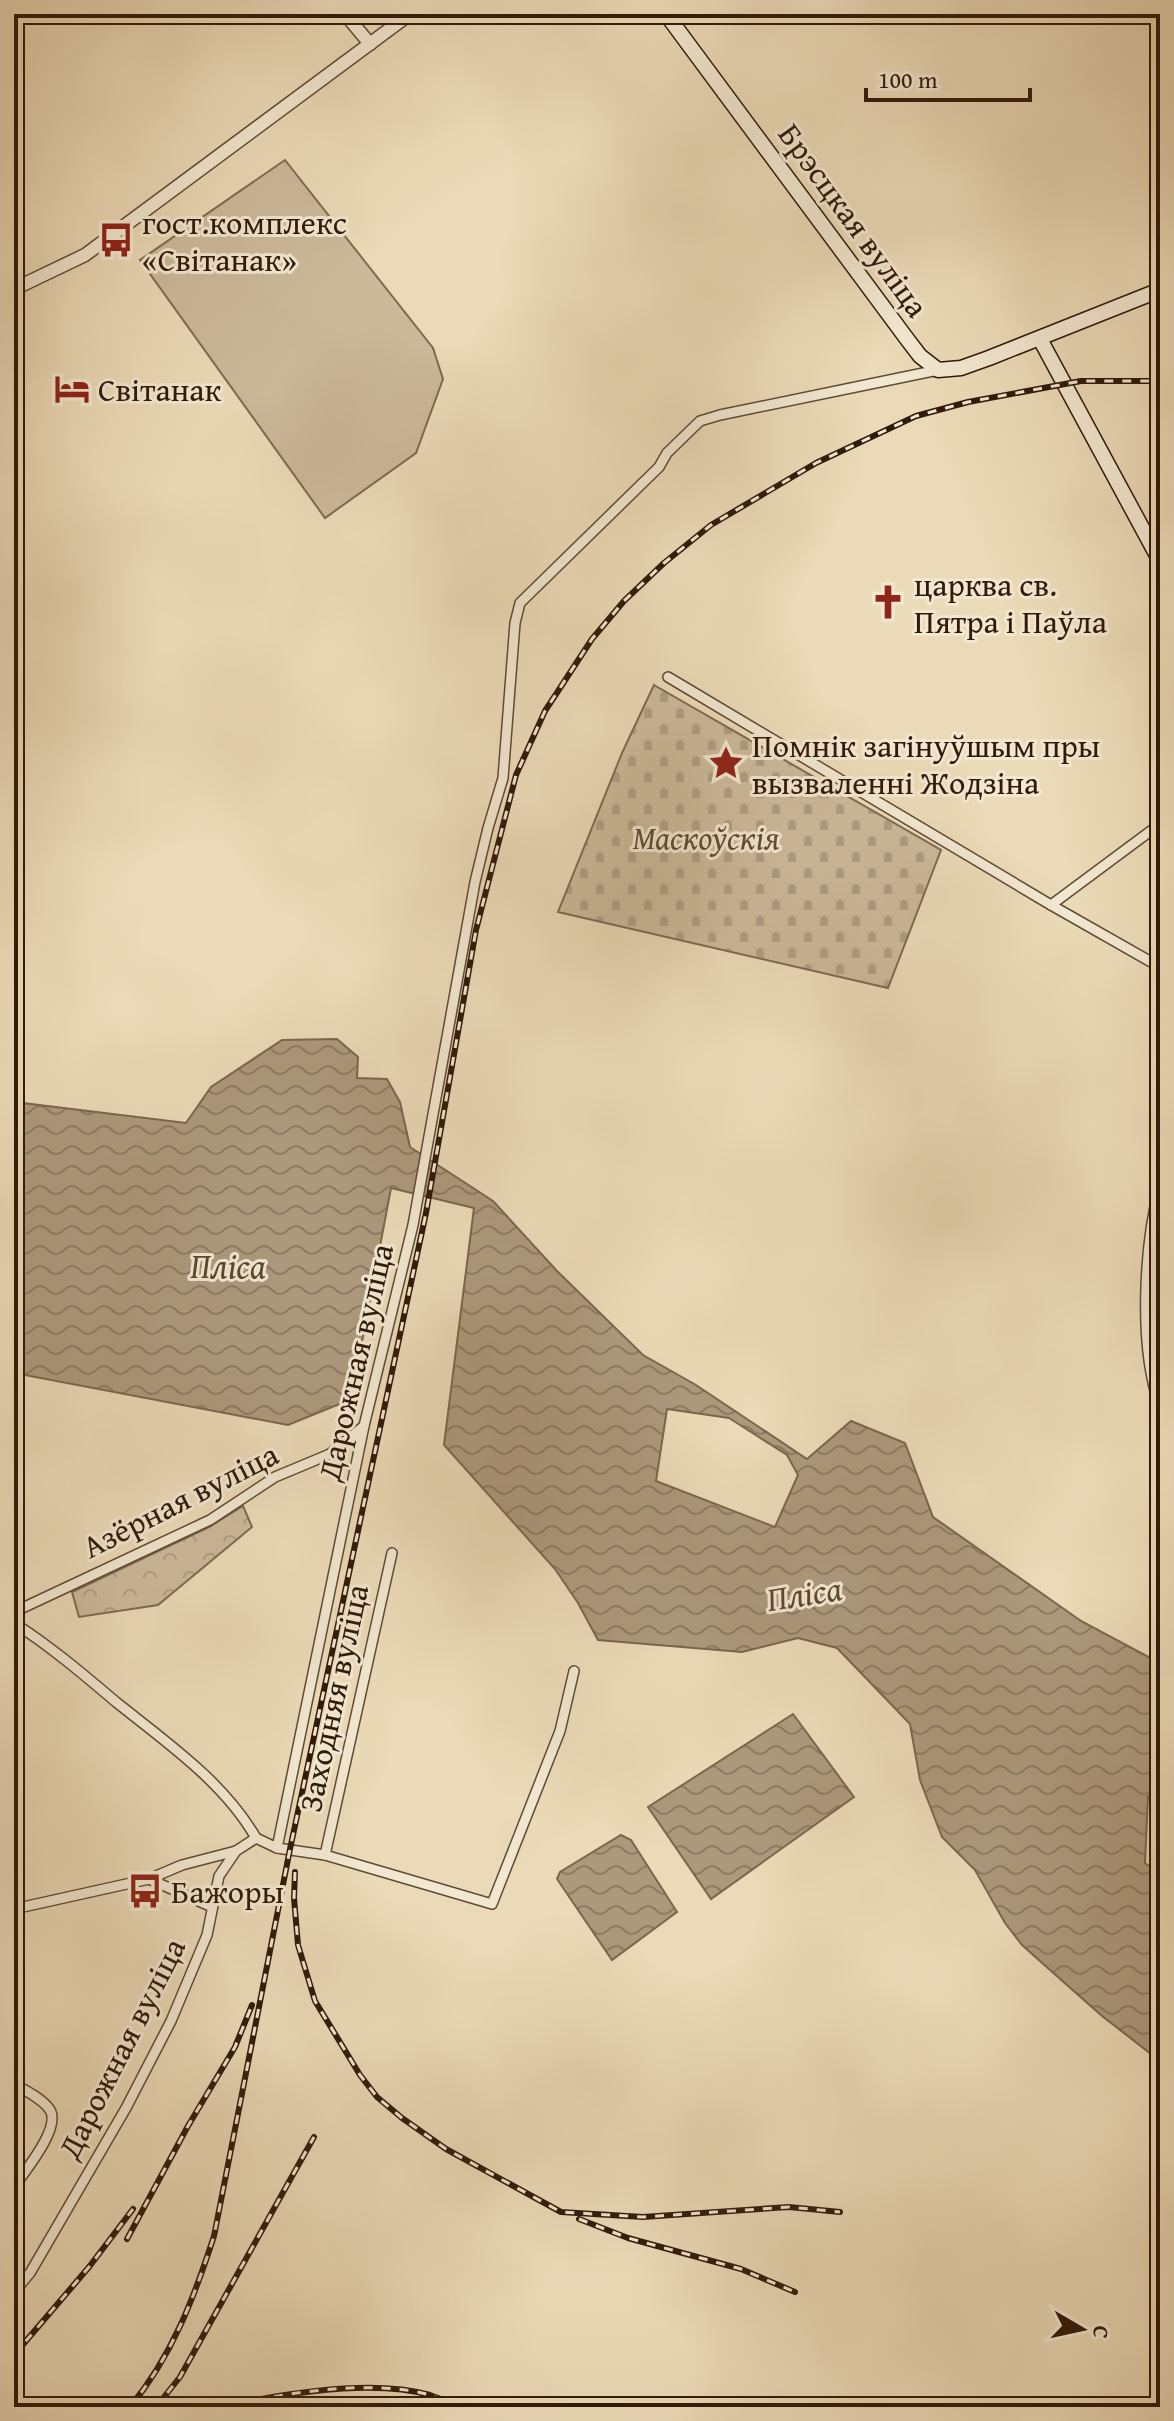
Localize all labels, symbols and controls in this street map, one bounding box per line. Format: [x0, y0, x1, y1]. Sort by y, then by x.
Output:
scale bar [866, 52, 1030, 102]
text: 100 m [878, 62, 938, 97]
street label: Брэсцкая вуліца [767, 113, 941, 327]
place label: гост.комплекс «Світанак» [142, 199, 347, 283]
bus stop icon: гост.комплекс «Світанак» [97, 221, 135, 259]
place label: Світанак [98, 366, 221, 413]
hotel icon: Світанак [53, 370, 91, 408]
place label: царква св. Пятра і Паўла [914, 561, 1108, 645]
church icon: царква св. Пятра і Паўла [869, 583, 907, 621]
place label: Помнік загінуўшым пры вызваленні Жодзіна [752, 722, 1100, 806]
place icon: Помнік загінуўшым пры вызваленні Жодзіна [707, 744, 745, 782]
park label: Маскоўскія [632, 814, 780, 861]
street label: Дарожная вуліца [305, 1238, 405, 1486]
water label: Пліса [190, 1241, 266, 1290]
street label: Азёрная вуліца [74, 1430, 287, 1570]
water label: Пліса [763, 1563, 845, 1623]
street label: Заходняя вуліца [286, 1579, 380, 1816]
place label: Бажоры [171, 1868, 284, 1915]
bus stop icon: Бажоры [126, 1872, 164, 1910]
street label: Дарожная вуліца [45, 1929, 197, 2167]
north arrow [1042, 2289, 1122, 2369]
text: С [1085, 2323, 1119, 2341]

